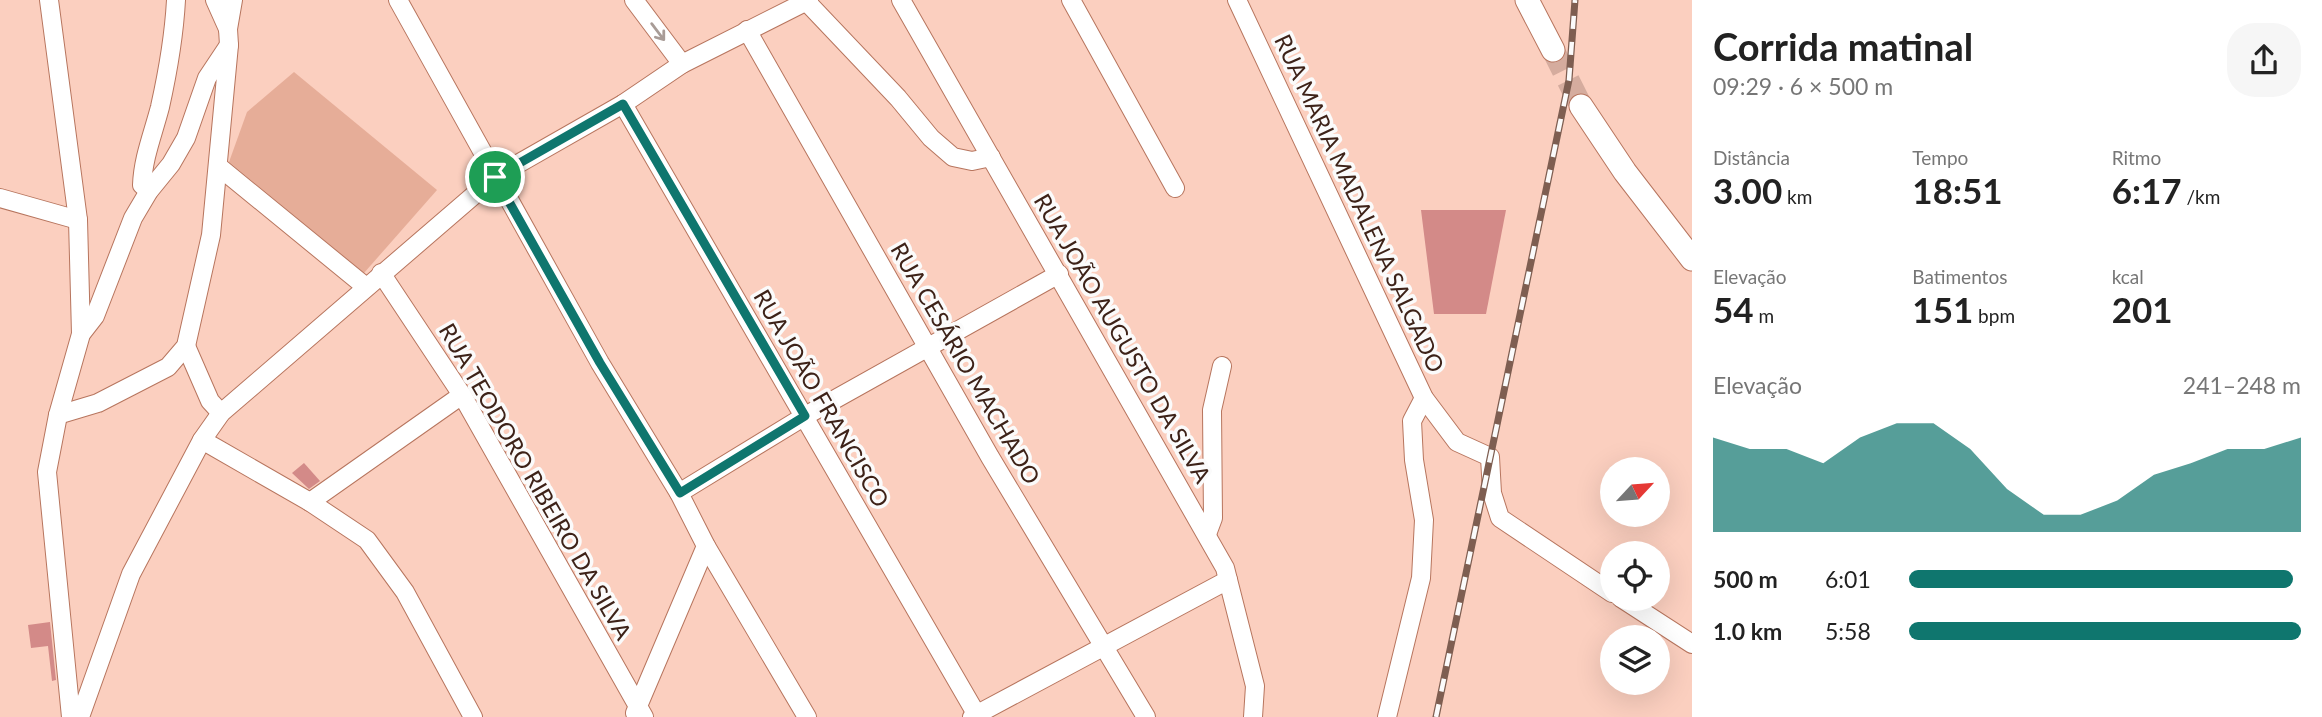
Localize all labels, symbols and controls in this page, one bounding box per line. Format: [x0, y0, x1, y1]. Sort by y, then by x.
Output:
one-way arrow [651, 22, 666, 41]
text: Corrida matinal [1713, 23, 1973, 69]
button: share [2227, 23, 2301, 97]
street label: RUA MARIA MADALENA SALGADO [1269, 29, 1451, 377]
text: 09:29 · 6 × 500 m [1713, 72, 1893, 100]
text: Distância [1713, 146, 1790, 169]
text: Tempo [1912, 146, 1968, 169]
text: Ritmo [2112, 146, 2161, 169]
pin [465, 147, 525, 207]
icon: arrive [476, 158, 514, 196]
text: 3.00 [1713, 169, 1782, 211]
text: 18:51 [1912, 169, 2003, 211]
text: 6:17 [2112, 169, 2182, 211]
text: km [1782, 185, 1812, 208]
text: /km [2182, 185, 2220, 208]
street label: RUA JOÃO AUGUSTO DA SILVA [1029, 189, 1218, 488]
street label: RUA CESÁRIO MACHADO [885, 237, 1047, 489]
text: Elevação [1713, 265, 1787, 288]
text: Batimentos [1912, 265, 2007, 288]
text: kcal [2112, 265, 2144, 288]
street label: RUA JOÃO FRANCISCO [748, 284, 896, 512]
text: 54 [1713, 288, 1754, 330]
text: 151 [1912, 288, 1973, 330]
text: 201 [2112, 288, 2173, 330]
text: m [1754, 304, 1774, 327]
text: bpm [1973, 304, 2015, 327]
street label: RUA TEODORO RIBEIRO DA SILVA [434, 318, 638, 644]
text: Elevação [1713, 371, 1802, 399]
text: 241–248 m [2183, 371, 2301, 399]
north arrow [1600, 457, 1670, 527]
map controls [1600, 457, 1670, 695]
button: locate [1600, 541, 1670, 611]
text: 500 m [1713, 565, 1778, 593]
text: 6:01 [1825, 565, 1871, 593]
text: 1.0 km [1713, 617, 1782, 645]
text: 5:58 [1825, 617, 1871, 645]
button: layers [1600, 625, 1670, 695]

